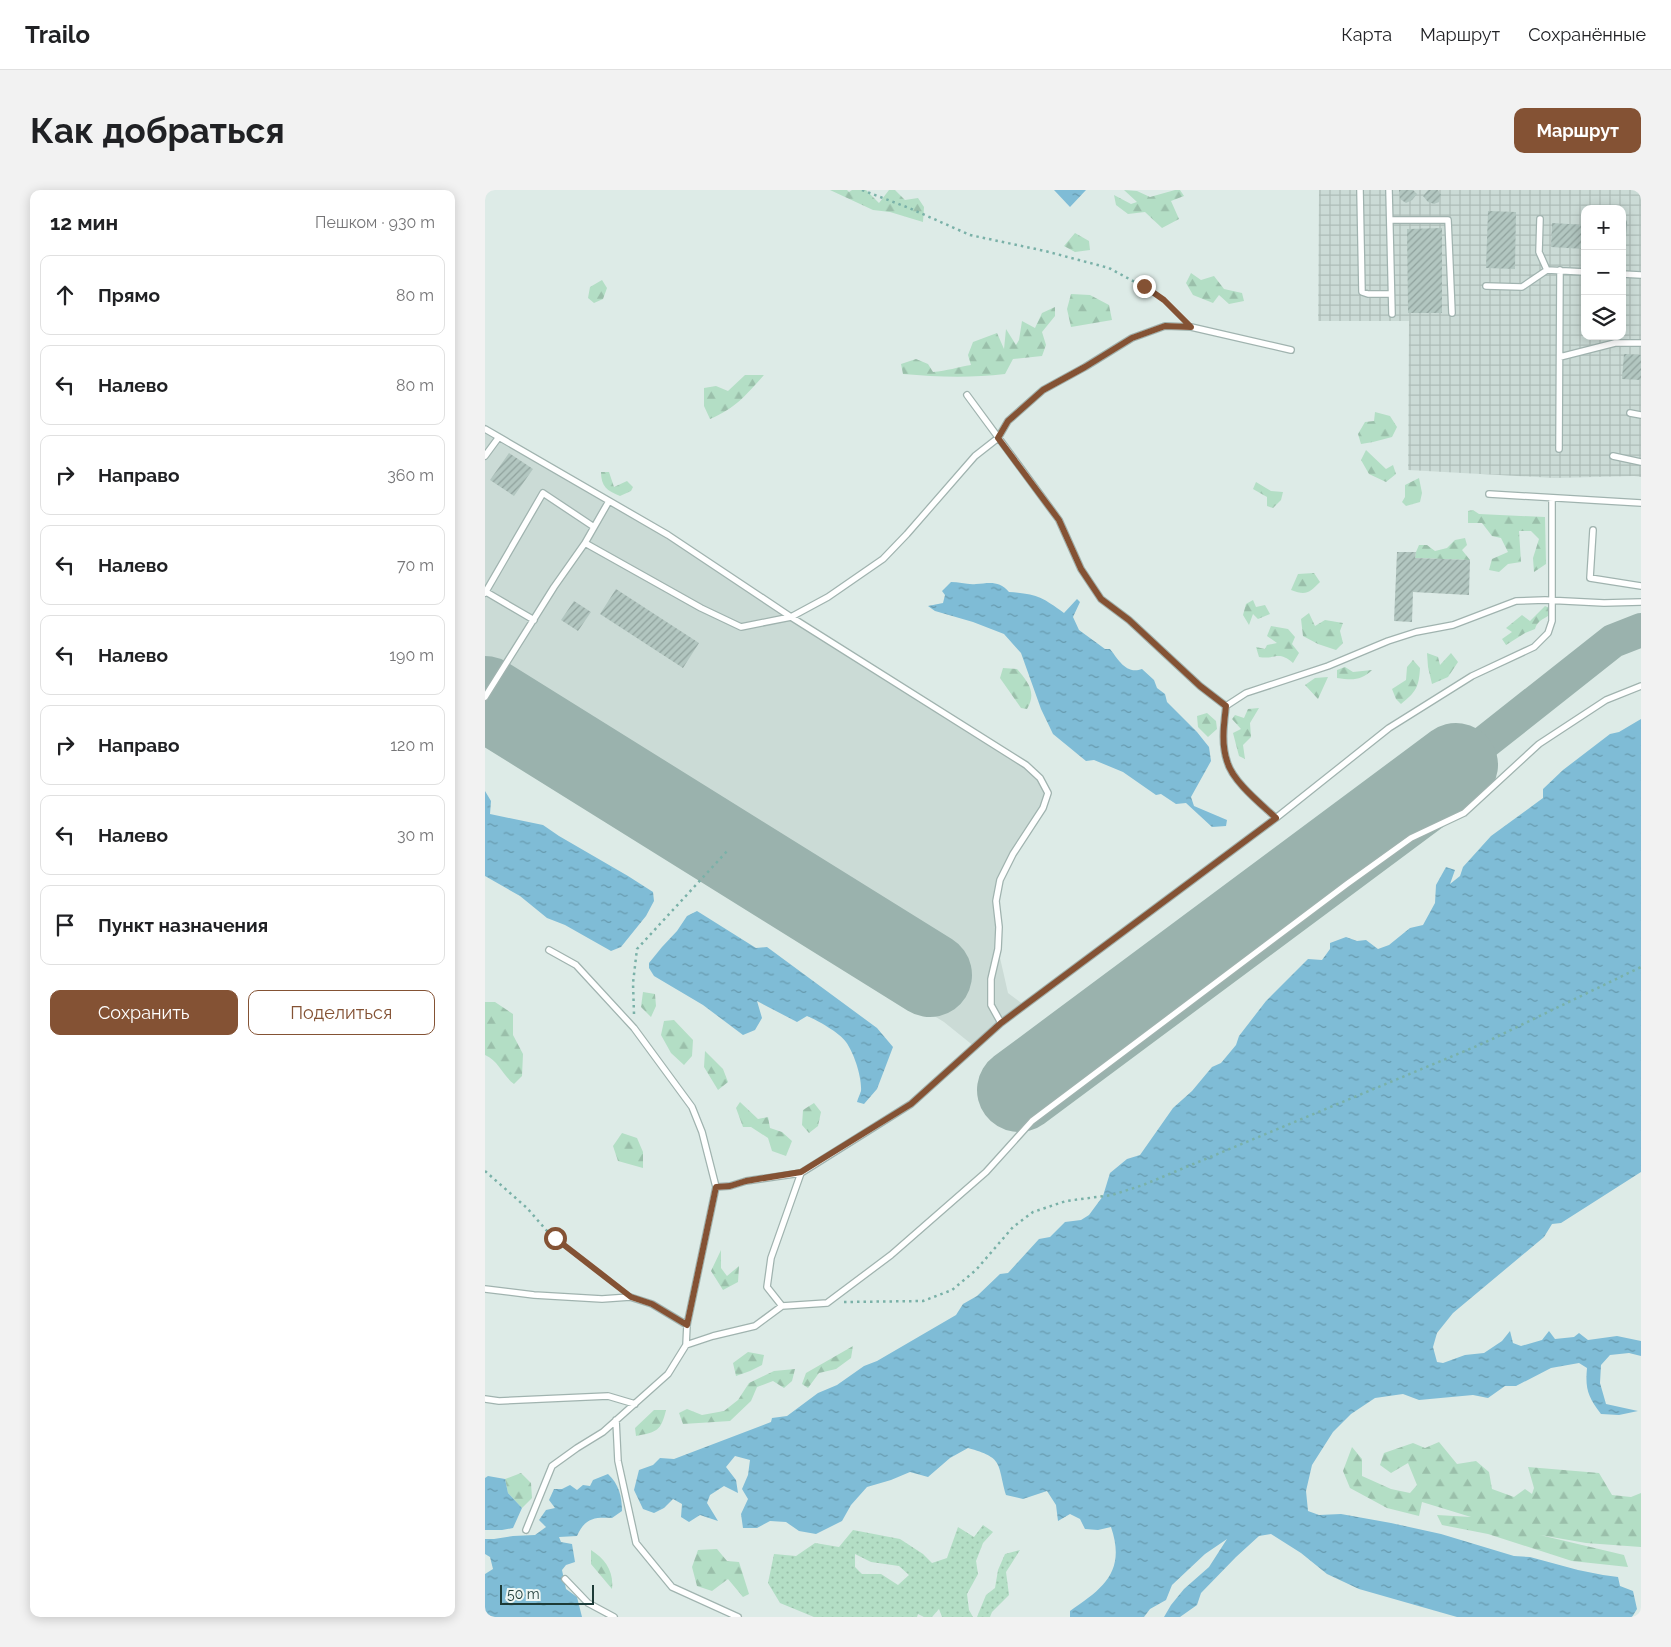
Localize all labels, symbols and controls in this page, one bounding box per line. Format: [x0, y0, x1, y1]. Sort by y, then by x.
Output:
text: Trailo [25, 20, 90, 49]
text: Карта [1341, 24, 1392, 45]
text: Маршрут [1420, 24, 1500, 45]
text: Сохранённые [1528, 24, 1646, 45]
button: Маршрут [1514, 108, 1641, 153]
text: Как добраться [30, 110, 285, 151]
map controls [1581, 205, 1626, 340]
button: + [1581, 205, 1626, 250]
text: 12 мин [50, 210, 118, 235]
text: Пешком · 930 m [315, 213, 435, 232]
button: − [1581, 250, 1626, 295]
route end [1133, 275, 1156, 298]
icon: ahead [51, 281, 79, 309]
text: Прямо [98, 284, 160, 306]
text: 80 m [396, 286, 434, 305]
button: layers [1581, 295, 1626, 340]
icon: left [51, 371, 79, 399]
text: Налево [98, 374, 168, 396]
text: 80 m [396, 376, 434, 395]
icon: right [51, 461, 79, 489]
text: Направо [98, 464, 179, 486]
text: 360 m [387, 466, 434, 485]
icon: left [51, 551, 79, 579]
text: Налево [98, 554, 168, 576]
text: 70 m [397, 556, 434, 575]
icon: left [51, 641, 79, 669]
text: Налево [98, 644, 168, 666]
text: 190 m [389, 646, 434, 665]
icon: right [51, 731, 79, 759]
text: Направо [98, 734, 179, 756]
text: 120 m [390, 736, 434, 755]
icon: left [51, 821, 79, 849]
text: Налево [98, 824, 168, 846]
text: 30 m [397, 826, 434, 845]
icon: arrive [51, 911, 79, 939]
text: Пункт назначения [98, 914, 268, 936]
button: Сохранить [50, 990, 238, 1035]
button: Поделиться [248, 990, 435, 1035]
route start [544, 1227, 567, 1250]
scale bar [500, 1582, 594, 1605]
text: 50 m [507, 1586, 540, 1602]

